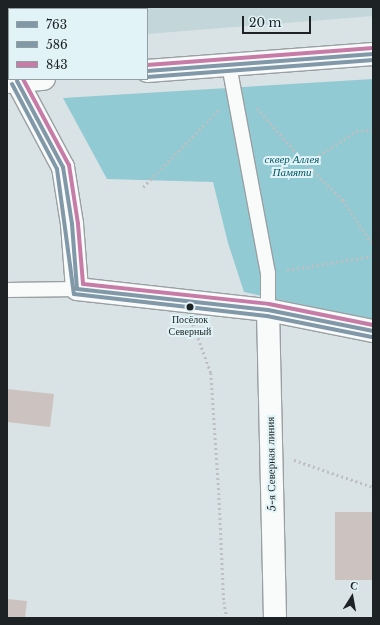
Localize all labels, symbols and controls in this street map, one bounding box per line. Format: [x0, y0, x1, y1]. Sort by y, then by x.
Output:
legend [8, 8, 148, 80]
scale bar [244, 8, 313, 34]
text: 20 m [249, 15, 281, 30]
text: 763 [46, 17, 67, 32]
text: 586 [46, 37, 68, 52]
text: 843 [46, 57, 68, 72]
park label: сквер Аллея Памяти [265, 153, 319, 179]
marker: Посёлок Северный [185, 302, 195, 312]
place label: Посёлок Северный [169, 313, 211, 336]
street label: 5-я Северная линия [264, 417, 278, 511]
north arrow [332, 577, 372, 617]
text: С [349, 578, 360, 593]

